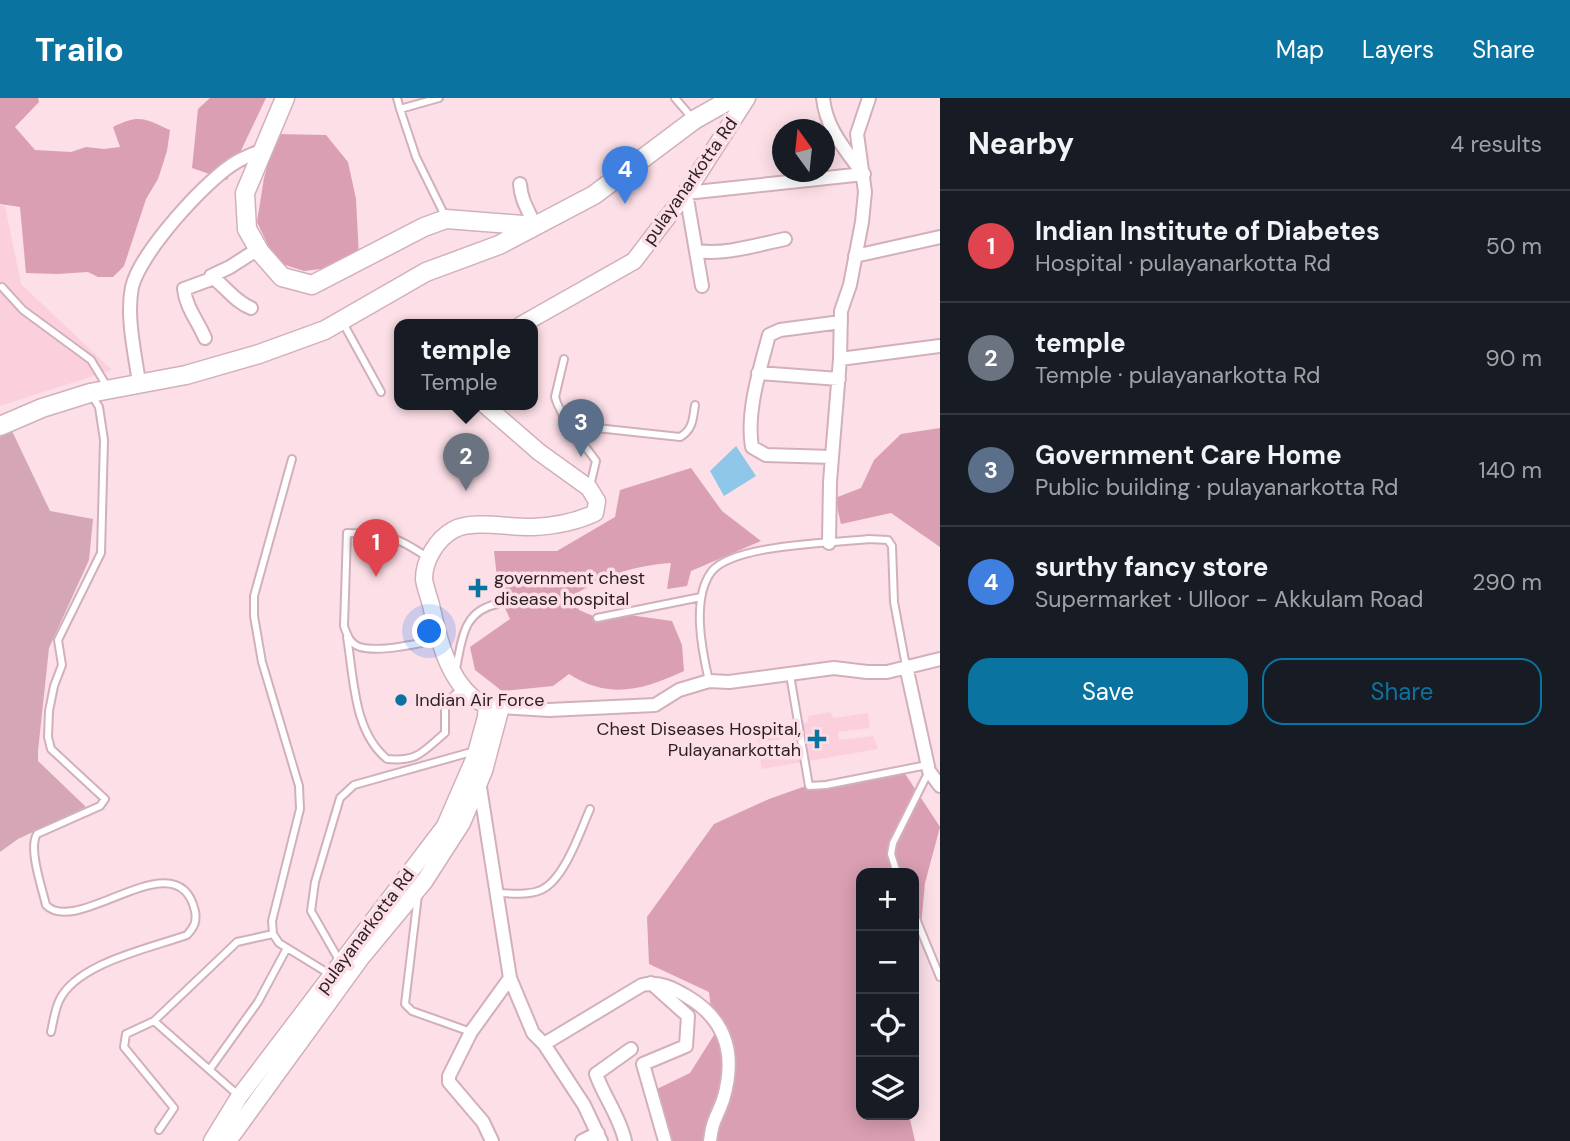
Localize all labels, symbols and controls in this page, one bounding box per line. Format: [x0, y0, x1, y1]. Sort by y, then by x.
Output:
text: Trailo [35, 28, 124, 71]
text: Map [1276, 34, 1324, 65]
text: Layers [1362, 34, 1434, 65]
text: Share [1472, 34, 1535, 65]
street label: pulayanarkotta Rd [637, 113, 743, 249]
north arrow [772, 119, 835, 182]
text: Nearby [968, 124, 1074, 163]
text: 4 results [1450, 129, 1542, 159]
pin: 4 [602, 146, 648, 204]
text: Indian Institute of Diabetes [1035, 214, 1380, 248]
text: 1 [987, 231, 995, 261]
text: 50 m [1486, 231, 1542, 261]
text: Hospital · pulayanarkotta Rd [1035, 248, 1331, 278]
popup [394, 319, 538, 410]
text: temple [1035, 326, 1126, 360]
text: temple [421, 333, 511, 367]
text: 2 [984, 343, 998, 373]
text: 90 m [1485, 343, 1542, 373]
text: Temple · pulayanarkotta Rd [1035, 360, 1320, 390]
text: Temple [421, 367, 498, 397]
pin: 3 [558, 399, 604, 457]
pin: 2 [443, 433, 489, 491]
text: Government Care Home [1035, 438, 1342, 472]
text: 3 [984, 455, 998, 485]
text: 140 m [1479, 455, 1542, 485]
text: Public building · pulayanarkotta Rd [1035, 472, 1399, 502]
pin: 1 [353, 519, 399, 577]
text: surthy fancy store [1035, 550, 1268, 584]
place label: government chest disease hospital [494, 566, 645, 611]
text: 4 [984, 567, 998, 597]
text: 290 m [1472, 567, 1542, 597]
marker: government chest disease hospital [468, 578, 488, 598]
text: Supermarket · Ulloor - Akkulam Road [1035, 584, 1423, 614]
your location [412, 614, 446, 648]
button: Save [968, 658, 1248, 725]
button: Share [1262, 658, 1542, 725]
place label: Indian Air Force [415, 688, 545, 712]
marker: Indian Air Force [393, 692, 409, 708]
place label: Chest Diseases Hospital, Pulayanarkottah [597, 717, 801, 762]
marker: Chest Diseases Hospital, Pulayanarkottah [807, 729, 827, 749]
street label: pulayanarkotta Rd [310, 864, 420, 998]
map controls [856, 868, 919, 1120]
button: + [856, 868, 919, 931]
button: − [856, 931, 919, 994]
button: locate [856, 994, 919, 1057]
button: layers [856, 1057, 919, 1120]

